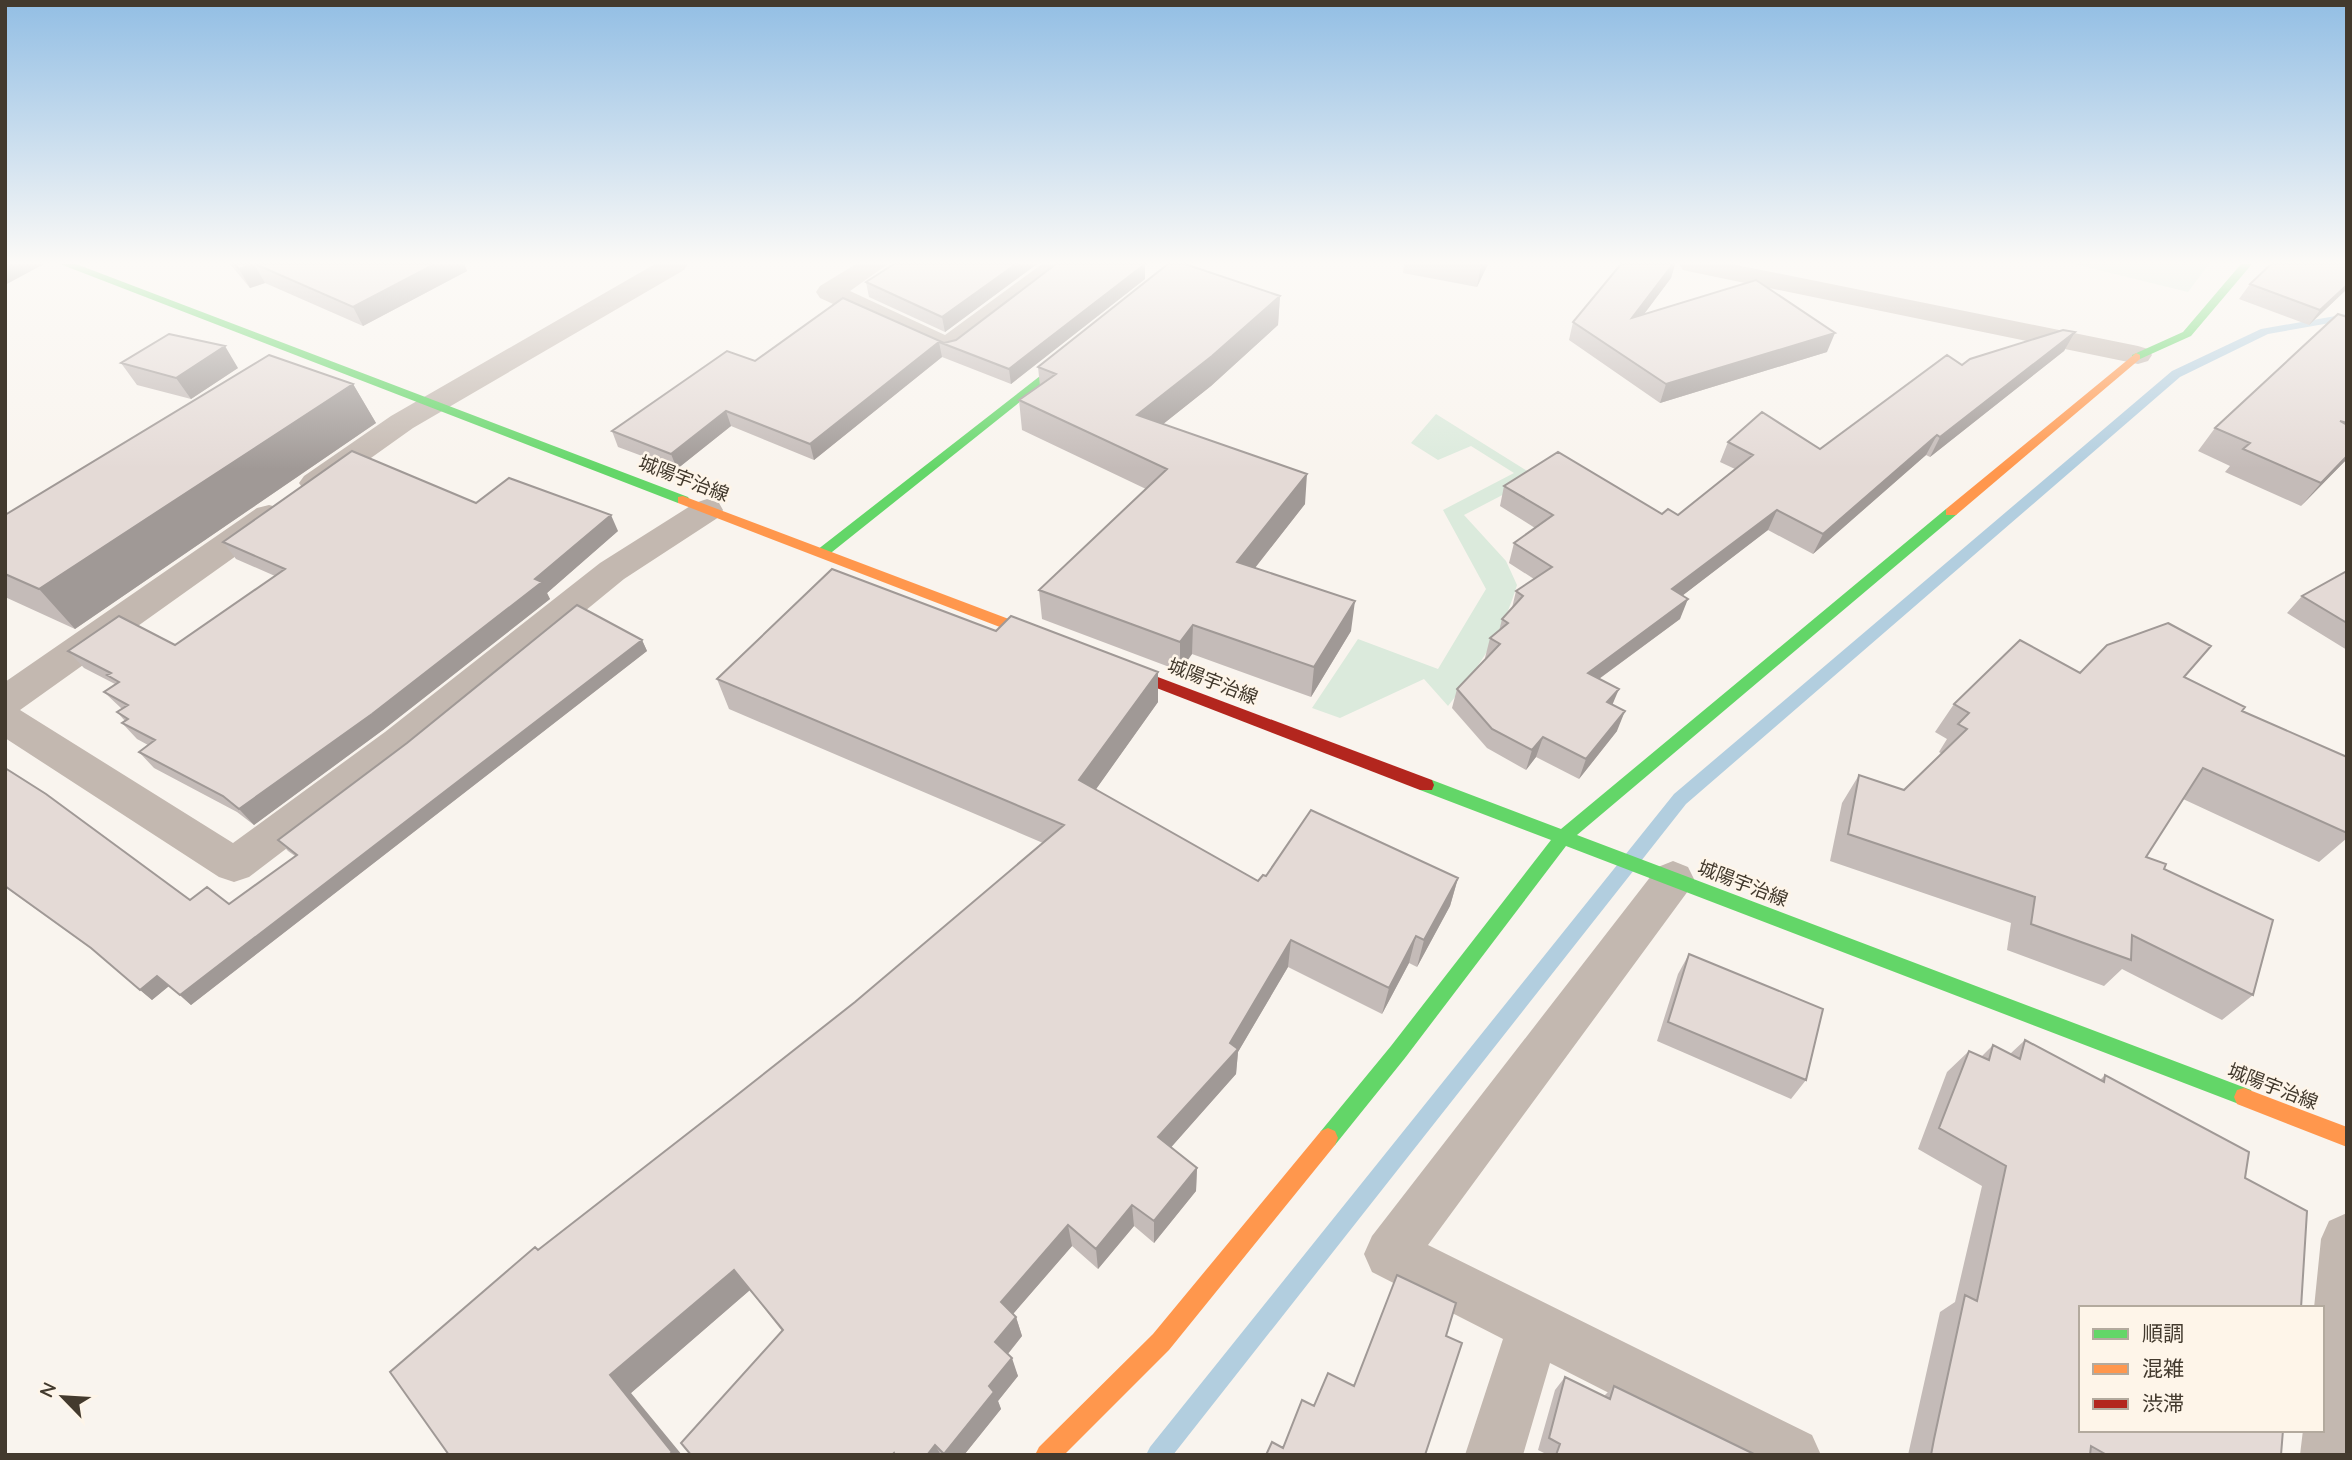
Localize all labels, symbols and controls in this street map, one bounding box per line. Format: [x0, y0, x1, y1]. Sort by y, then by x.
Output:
street label: 城陽宇治線 [635, 450, 733, 506]
street label: 城陽宇治線 [1164, 653, 1262, 709]
street label: 城陽宇治線 [1694, 855, 1792, 911]
street label: 城陽宇治線 [2224, 1058, 2322, 1114]
legend [2079, 1306, 2324, 1432]
text: 順調 [2142, 1320, 2184, 1346]
text: 混雑 [2142, 1355, 2184, 1381]
north arrow [28, 1362, 98, 1432]
text: N [34, 1378, 61, 1401]
text: 渋滞 [2142, 1390, 2184, 1416]

